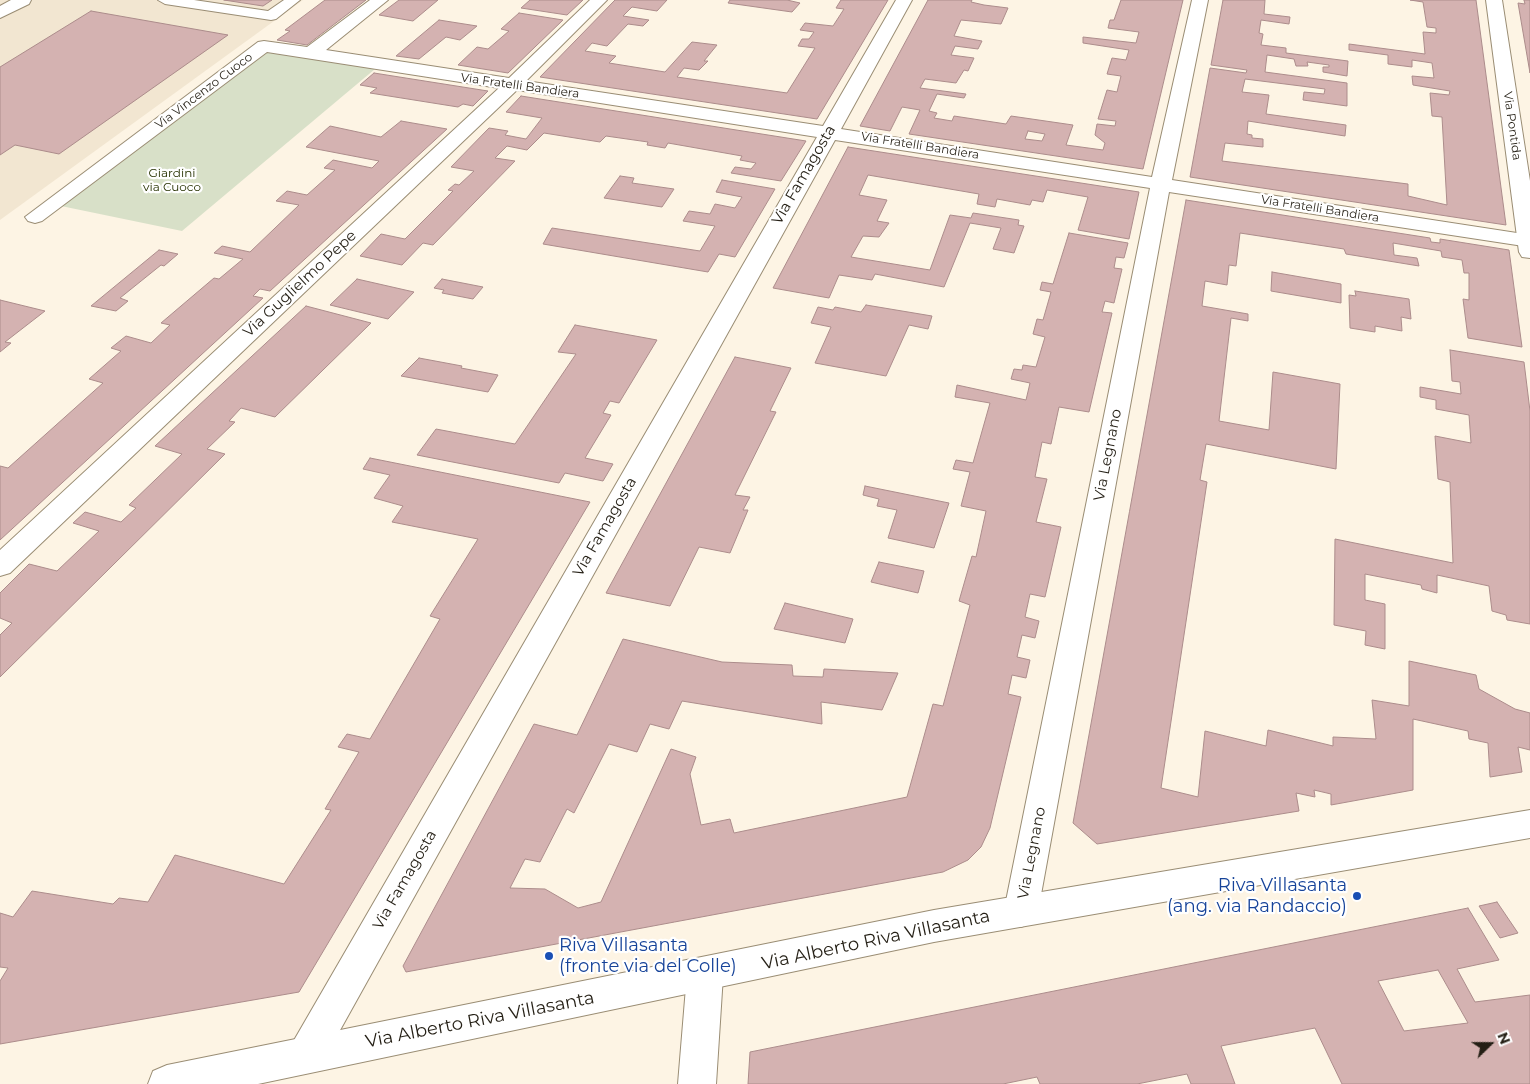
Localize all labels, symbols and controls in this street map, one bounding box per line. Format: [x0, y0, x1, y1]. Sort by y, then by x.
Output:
street label: Via Vincenzo Cuoco [153, 50, 255, 132]
street label: Via Fratelli Bandiera [460, 71, 580, 101]
street label: Via Pontida [1500, 91, 1524, 161]
street label: Via Famagosta [768, 122, 840, 228]
street label: Via Fratelli Bandiera [860, 130, 980, 162]
park label: Giardini via Cuoco [143, 166, 201, 194]
street label: Via Fratelli Bandiera [1260, 193, 1380, 225]
street label: Via Guglielmo Pepe [240, 227, 360, 341]
street label: Via Legnano [1090, 407, 1126, 503]
street label: Via Famagosta [569, 474, 641, 580]
street label: Via Legnano [1014, 805, 1050, 901]
street label: Via Famagosta [369, 827, 441, 933]
place label: Riva Villasanta (ang. via Randaccio) [1167, 875, 1347, 918]
marker: Riva Villasanta (ang. via Randaccio) [1351, 890, 1363, 902]
street label: Via Alberto Riva Villasanta [760, 905, 992, 975]
place label: Riva Villasanta (fronte via del Colle) [559, 935, 737, 978]
marker: Riva Villasanta (fronte via del Colle) [543, 950, 555, 962]
street label: Via Alberto Riva Villasanta [364, 987, 596, 1053]
north arrow [1465, 1019, 1515, 1069]
text: N [1493, 1030, 1514, 1047]

